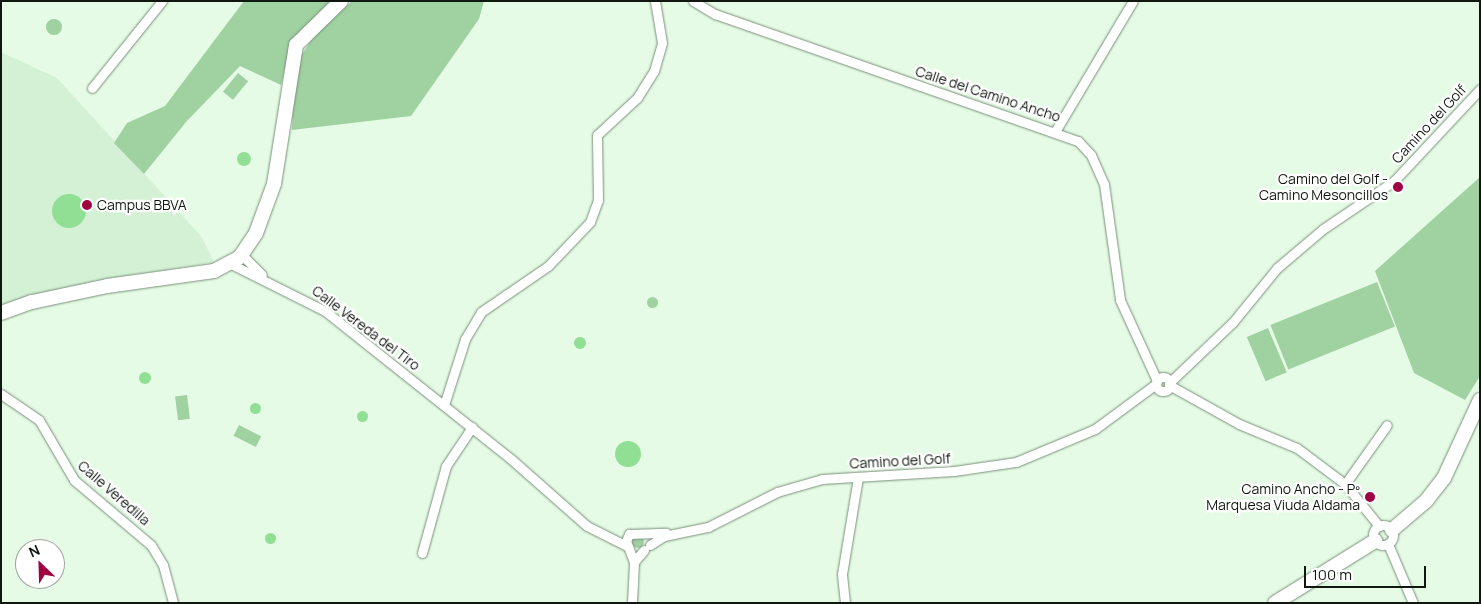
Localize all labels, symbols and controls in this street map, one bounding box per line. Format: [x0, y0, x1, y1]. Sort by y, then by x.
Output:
street label: Calle del Camino Ancho [913, 63, 1063, 125]
street label: Camino del Golf [1388, 81, 1470, 167]
place label: Camino del Golf - Camino Mesoncillos [1259, 171, 1388, 203]
marker: Camino del Golf - Camino Mesoncillos [1392, 181, 1404, 193]
place label: Campus BBVA [97, 197, 187, 213]
marker: Campus BBVA [81, 199, 93, 211]
street label: Calle Vereda del Tiro [309, 282, 423, 374]
street label: Camino del Golf [849, 450, 951, 472]
street label: Calle Veredilla [74, 457, 154, 529]
place label: Camino Ancho - Pº Marquesa Viuda Aldama [1206, 481, 1360, 514]
marker: Camino Ancho - Pº Marquesa Viuda Aldama [1364, 491, 1376, 503]
north arrow [15, 539, 65, 589]
text: N [26, 540, 43, 561]
scale bar [1306, 556, 1428, 588]
text: 100 m [1312, 564, 1352, 585]

